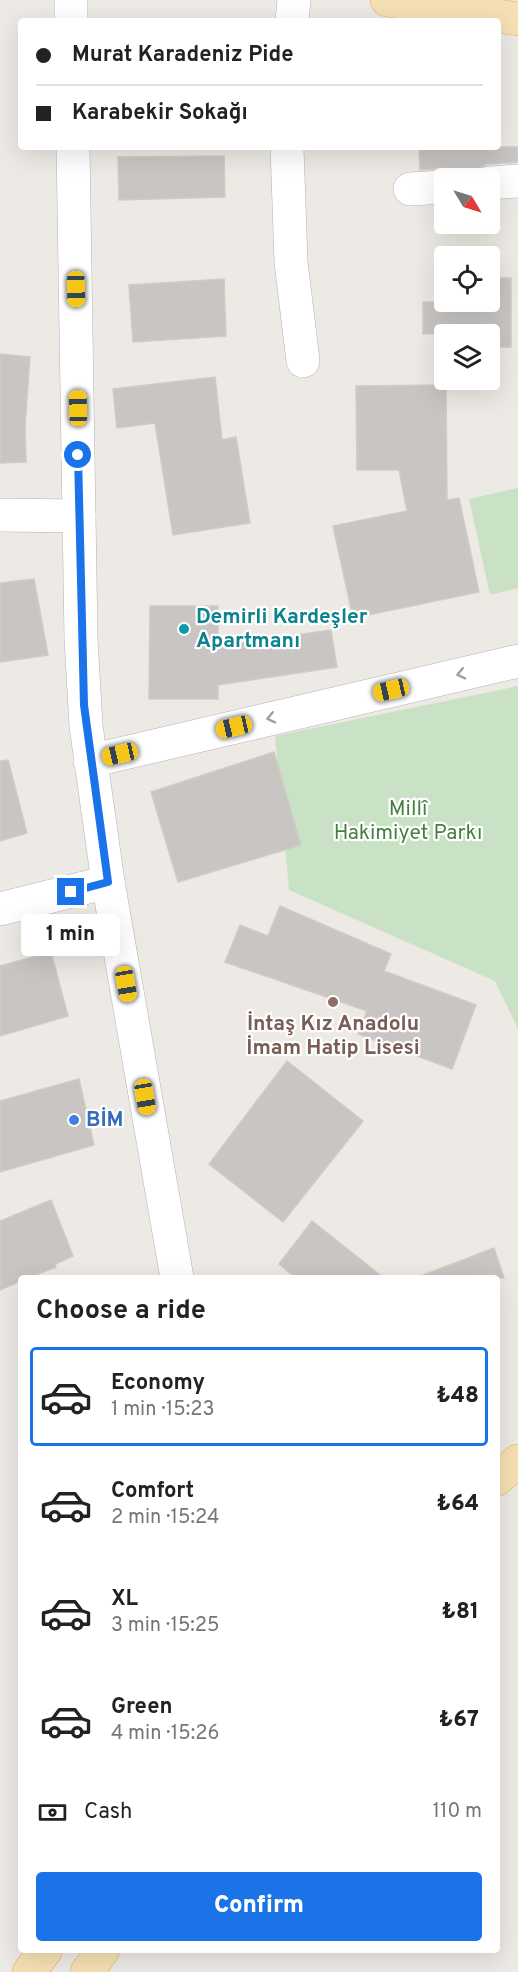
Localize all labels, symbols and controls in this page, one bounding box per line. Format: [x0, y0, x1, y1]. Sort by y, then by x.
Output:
text: Murat Karadeniz Pide [72, 42, 293, 69]
text: Karabekir Sokağı [72, 100, 248, 127]
north arrow [434, 168, 500, 234]
map controls [434, 168, 500, 390]
button: locate [434, 246, 500, 312]
car [67, 271, 85, 307]
button: layers [434, 324, 500, 390]
car [69, 390, 87, 426]
route start [64, 441, 91, 468]
place label: Demirli Kardeşler Apartmanı [196, 604, 368, 655]
marker: Demirli Kardeşler Apartmanı [177, 622, 191, 636]
one-way arrow [456, 667, 466, 680]
car [371, 677, 411, 703]
one-way arrow [266, 711, 276, 724]
car [214, 714, 254, 740]
car [100, 741, 140, 767]
park label: Millî Hakimiyet Parkı [334, 796, 482, 847]
route end [57, 878, 84, 905]
callout: 1 min [22, 913, 121, 955]
text: 1 min [46, 922, 95, 948]
car [114, 965, 138, 1003]
marker: İntaş Kız Anadolu İmam Hatip Lisesi [326, 995, 340, 1009]
place label: İntaş Kız Anadolu İmam Hatip Lisesi [246, 1010, 420, 1062]
car [133, 1078, 157, 1116]
place label: BİM [86, 1106, 124, 1134]
marker: BİM [67, 1113, 81, 1127]
text: Choose a ride [36, 1294, 206, 1328]
icon: car [39, 1370, 93, 1424]
text: Economy [111, 1370, 205, 1397]
text: ₺48 [436, 1383, 479, 1410]
text: 1 min · 15:23 [111, 1397, 215, 1423]
icon: car [39, 1478, 93, 1532]
text: Comfort [111, 1478, 194, 1505]
text: ₺64 [436, 1491, 479, 1518]
text: 2 min · 15:24 [111, 1505, 219, 1531]
icon: car [39, 1586, 93, 1640]
text: XL [111, 1586, 138, 1613]
text: ₺81 [441, 1599, 479, 1626]
text: 3 min · 15:25 [111, 1613, 219, 1639]
icon: car [39, 1694, 93, 1748]
text: Green [111, 1694, 173, 1721]
text: ₺67 [439, 1707, 479, 1734]
text: 4 min · 15:26 [111, 1721, 219, 1747]
icon: cash [36, 1796, 69, 1829]
text: Cash [84, 1799, 133, 1826]
text: 110 m [433, 1799, 482, 1825]
button: Confirm [36, 1872, 482, 1941]

